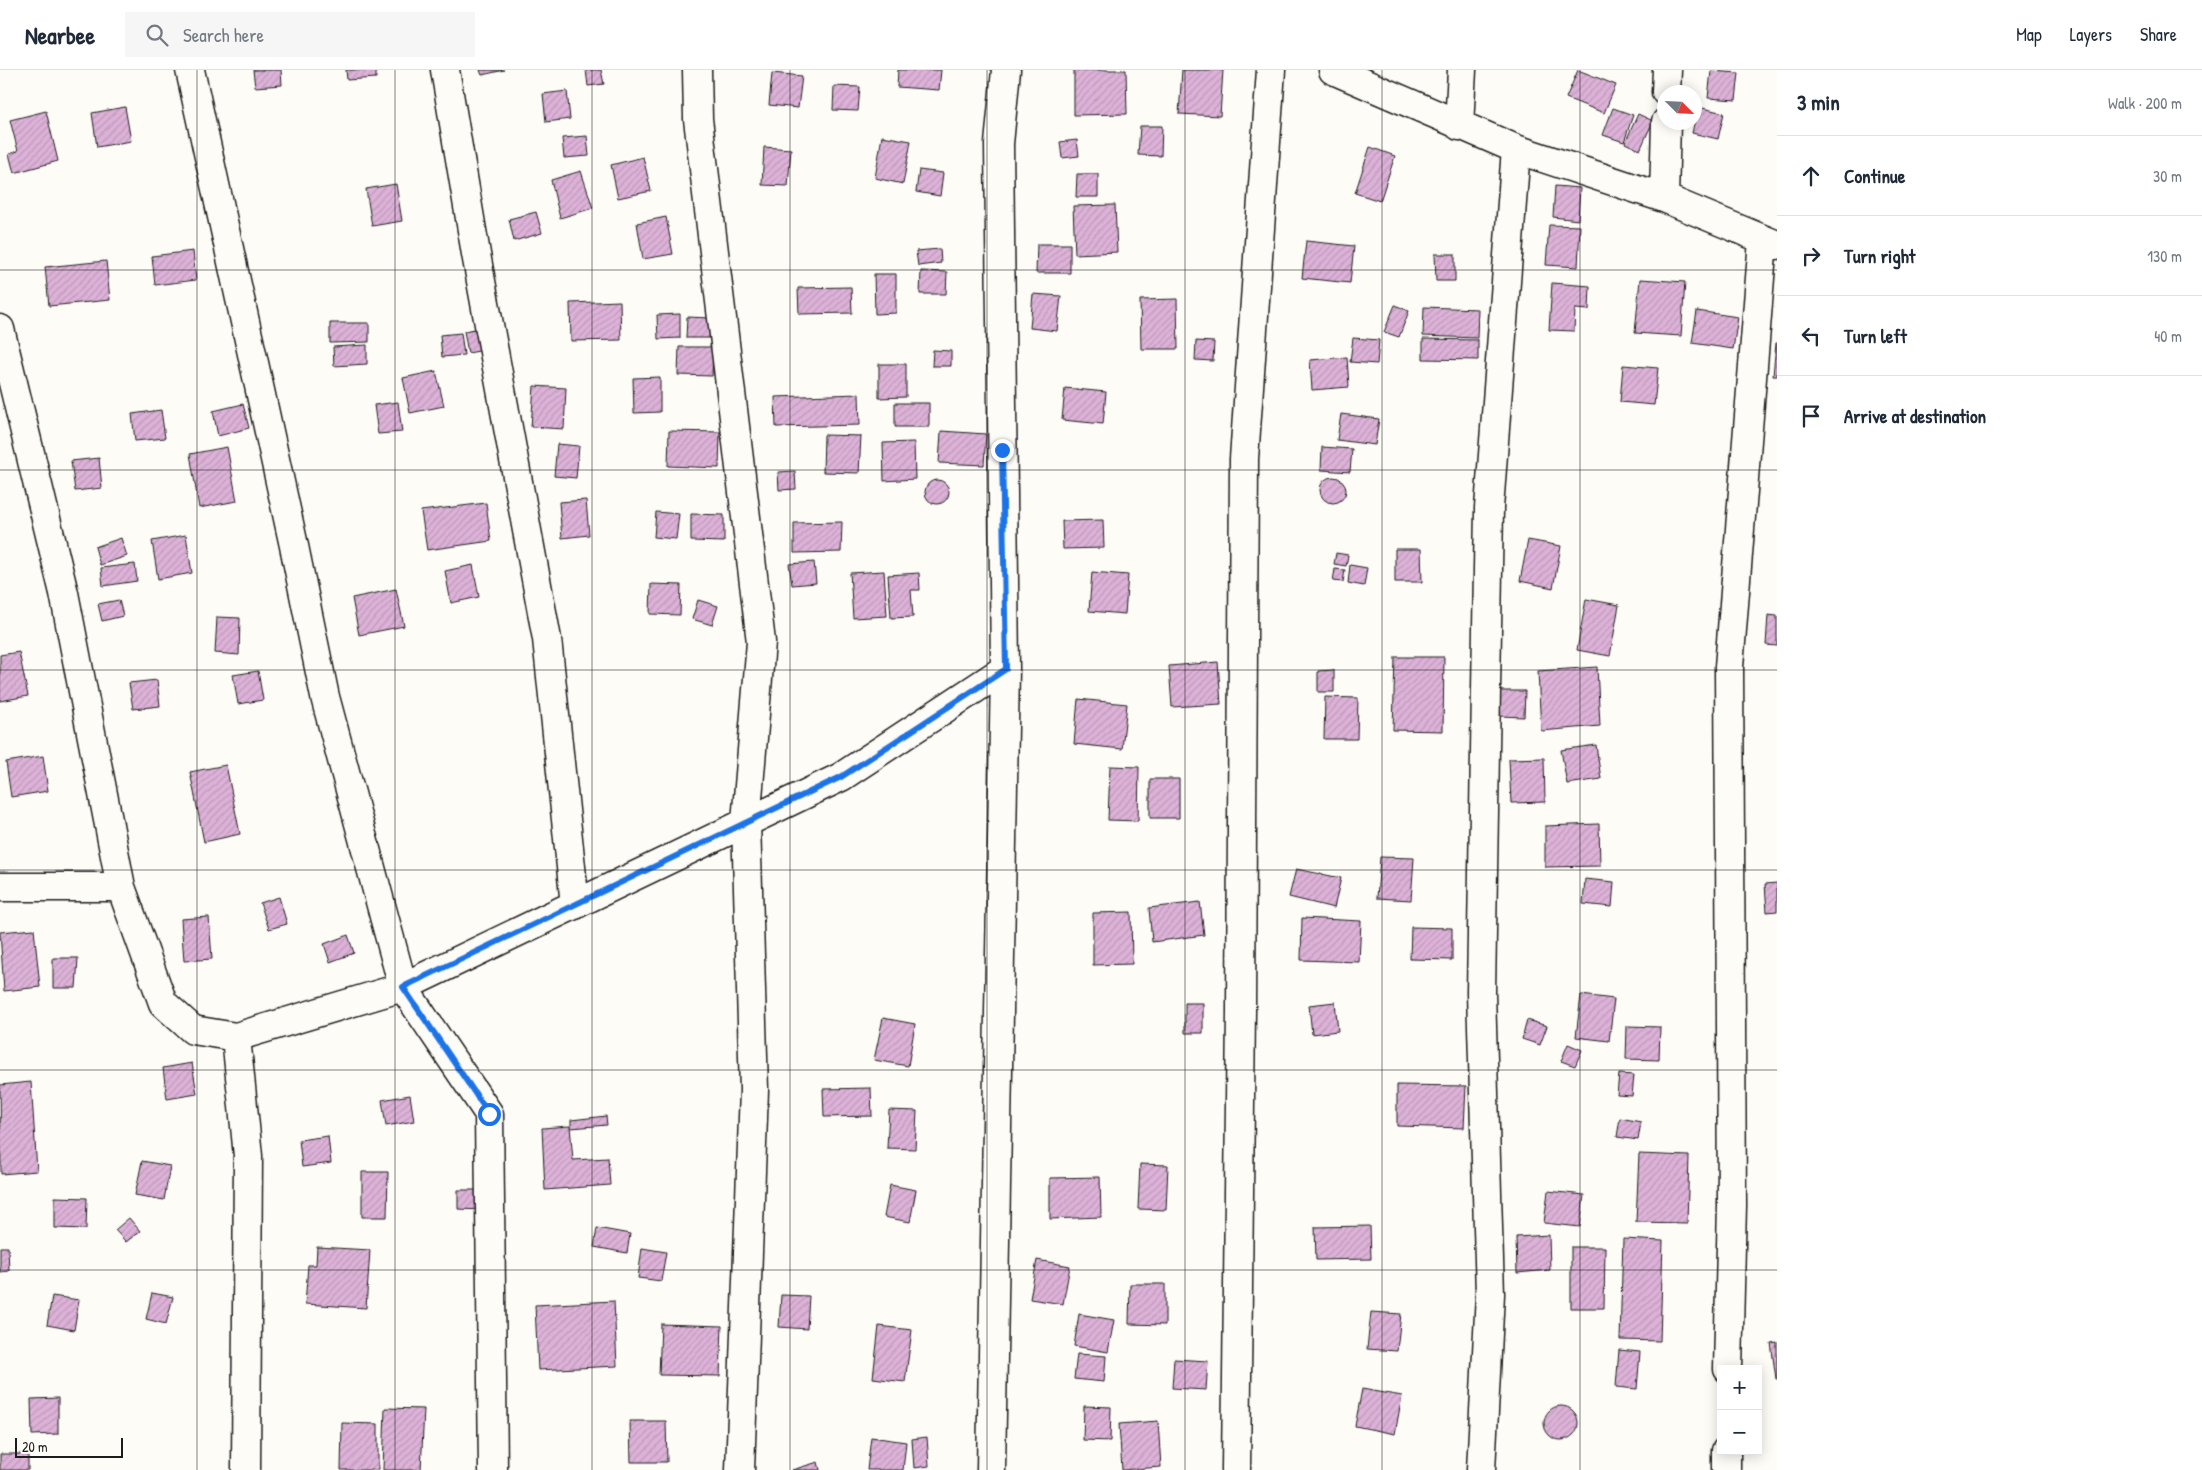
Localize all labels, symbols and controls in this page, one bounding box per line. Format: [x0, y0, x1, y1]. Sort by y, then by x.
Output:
search box [125, 12, 475, 57]
text: Nearbee [25, 19, 95, 51]
icon: search [143, 21, 171, 49]
text: Search here [183, 22, 264, 48]
text: Map [2016, 22, 2042, 47]
text: Layers [2070, 22, 2112, 47]
text: Share [2140, 22, 2177, 47]
north arrow [1657, 85, 1702, 130]
text: 3 min [1797, 88, 1840, 117]
text: Walk · 200 m [2108, 92, 2182, 114]
icon: ahead [1797, 162, 1825, 190]
text: Continue [1844, 163, 1905, 189]
text: 30 m [2153, 165, 2182, 187]
icon: right [1797, 242, 1825, 270]
text: Turn right [1844, 243, 1915, 269]
text: 130 m [2147, 245, 2182, 267]
icon: left [1797, 322, 1825, 350]
text: Turn left [1844, 323, 1907, 349]
text: 40 m [2154, 325, 2182, 347]
icon: arrive [1797, 402, 1825, 430]
text: Arrive at destination [1844, 403, 1986, 429]
route end [991, 439, 1014, 462]
route start [478, 1103, 501, 1126]
map controls [1717, 1365, 1762, 1455]
button: + [1717, 1365, 1762, 1410]
button: − [1717, 1410, 1762, 1455]
scale bar [15, 1435, 122, 1458]
text: 20 m [22, 1437, 48, 1456]

